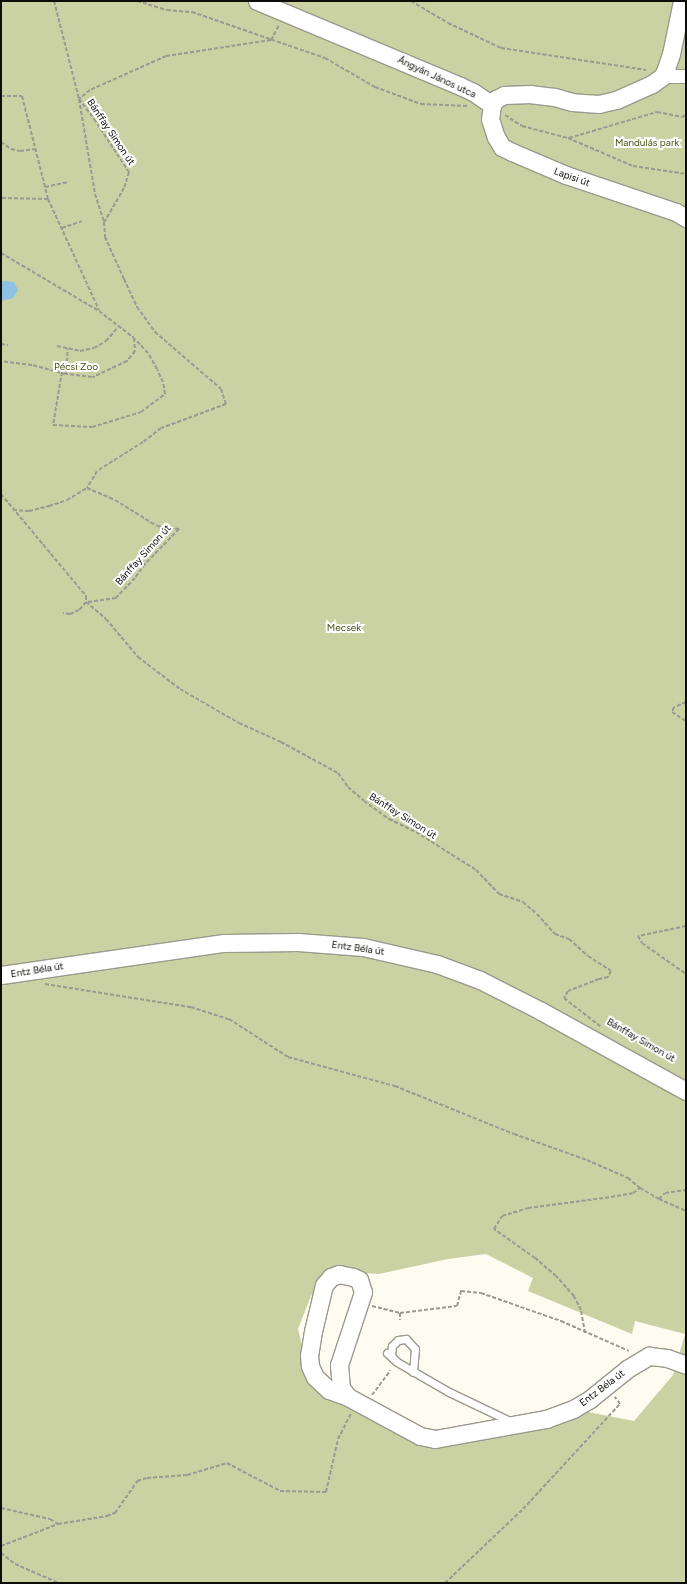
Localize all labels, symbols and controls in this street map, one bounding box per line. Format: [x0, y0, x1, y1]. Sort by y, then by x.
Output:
street label: Ángyán János utca [396, 54, 478, 100]
street label: Bánffay Simon út [84, 97, 138, 167]
park label: Mandulás park [615, 137, 679, 149]
street label: Lapisi út [552, 165, 592, 189]
park label: Pécsi Zoo [54, 361, 98, 373]
street label: Bánffay Simon út [113, 522, 173, 588]
park label: Mecsek [327, 622, 361, 634]
street label: Bánffay Simon út [367, 790, 439, 842]
street label: Entz Béla út [331, 938, 385, 958]
street label: Entz Béla út [10, 960, 64, 980]
street label: Bánffay Simon út [605, 1016, 677, 1064]
street label: Entz Béla út [577, 1367, 627, 1409]

